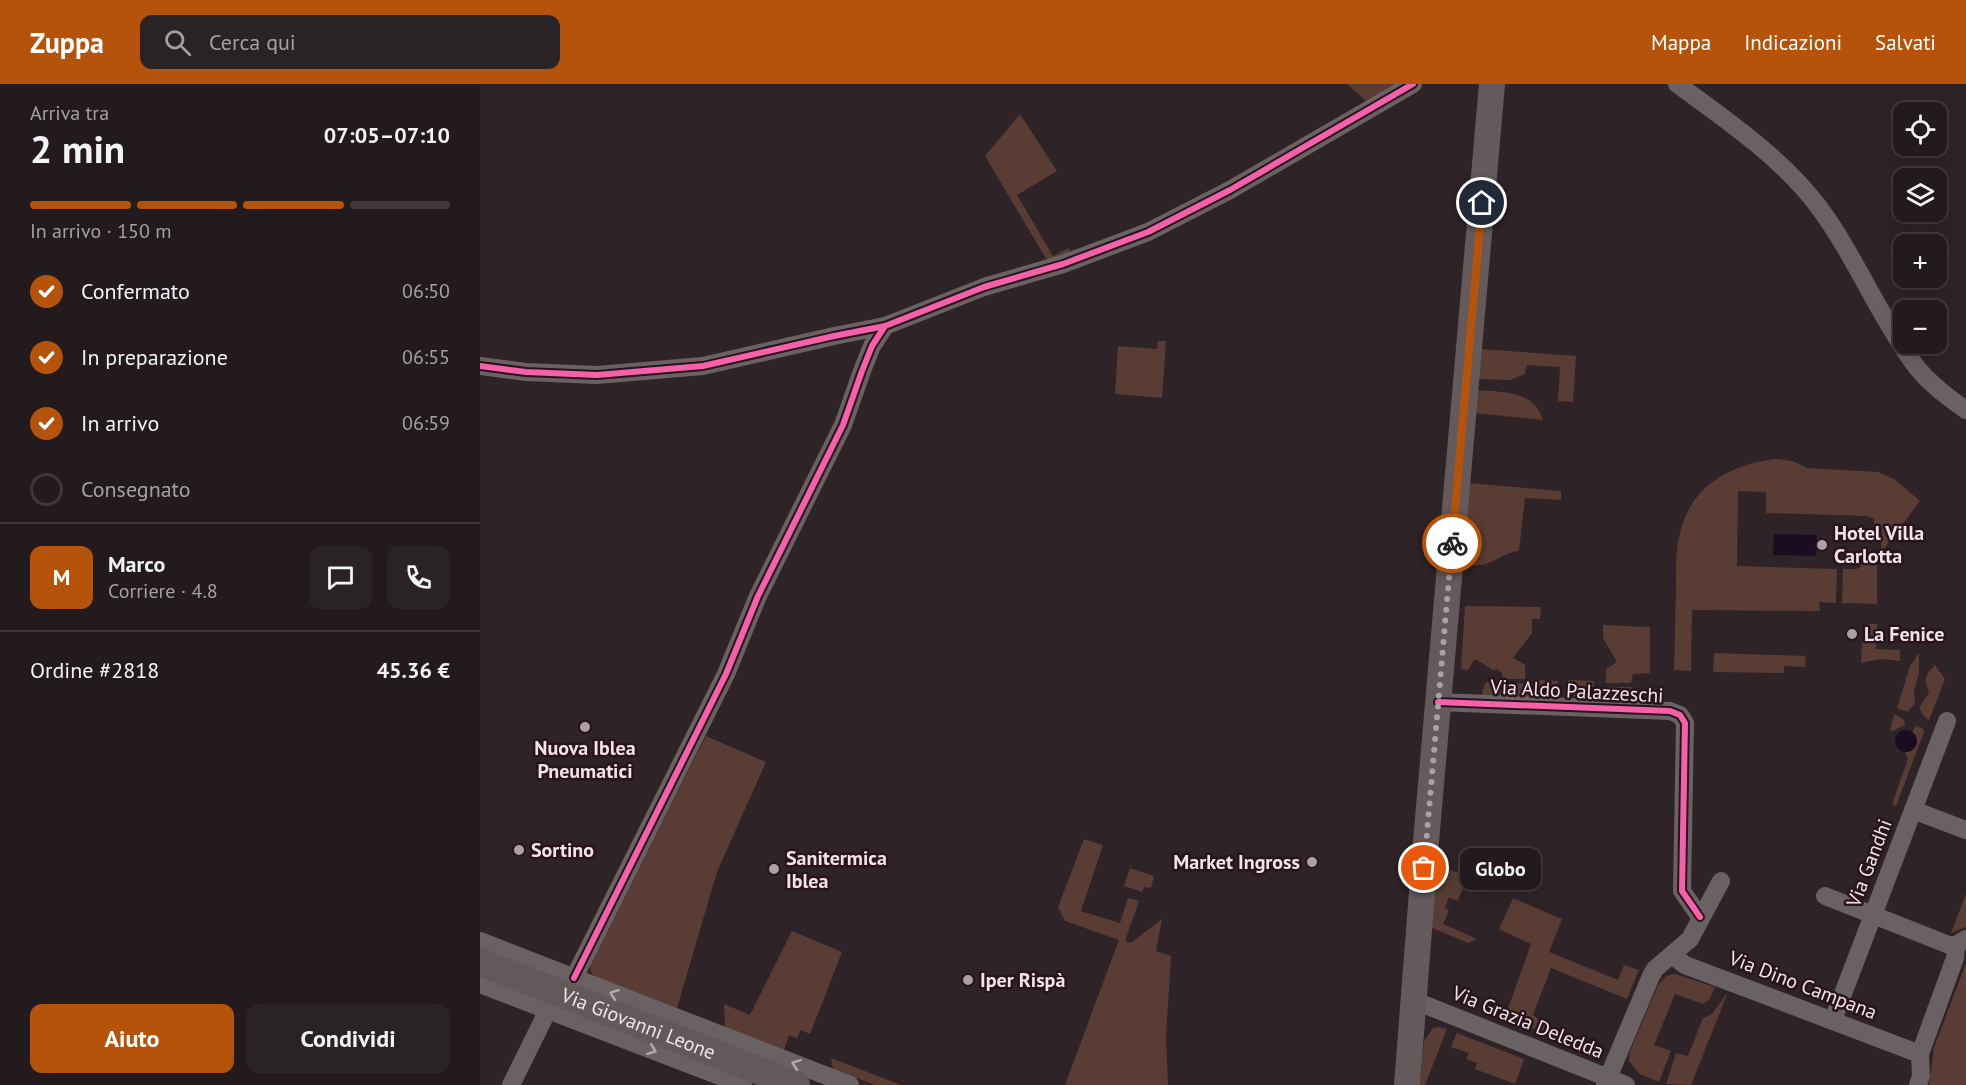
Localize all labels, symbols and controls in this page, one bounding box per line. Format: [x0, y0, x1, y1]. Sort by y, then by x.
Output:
search box [140, 15, 560, 69]
text: Zuppa [30, 24, 104, 61]
icon: search [161, 26, 194, 59]
text: Cerca qui [209, 28, 296, 56]
text: Mappa [1651, 29, 1711, 56]
text: Indicazioni [1744, 29, 1842, 56]
text: Salvati [1875, 29, 1936, 56]
text: Arriva tra [30, 100, 109, 126]
map controls [1893, 102, 1947, 354]
button: locate [1893, 102, 1947, 156]
text: 07:05–07:10 [324, 121, 450, 149]
text: 2 min [30, 123, 125, 174]
button: layers [1893, 168, 1947, 222]
pin [1456, 177, 1507, 228]
icon: home [1465, 186, 1498, 219]
text: In arrivo · 150 m [30, 218, 171, 244]
button: + [1893, 234, 1947, 288]
icon: check [30, 275, 63, 308]
text: Confermato [81, 277, 190, 305]
text: 06:50 [402, 278, 450, 304]
button: − [1893, 300, 1947, 354]
icon: check [30, 341, 63, 374]
text: In preparazione [81, 343, 228, 371]
text: 06:55 [402, 344, 450, 370]
icon: check [30, 407, 63, 440]
text: In arrivo [81, 409, 159, 437]
text: 06:59 [402, 410, 450, 436]
text: Consegnato [81, 475, 191, 503]
courier [1422, 513, 1482, 573]
place label: Hotel Villa Carlotta [1834, 520, 1924, 569]
icon: bike [1436, 527, 1469, 560]
marker: Hotel Villa Carlotta [1815, 538, 1829, 552]
button: chat [309, 546, 372, 609]
button: phone [387, 546, 450, 609]
text: Marco [108, 550, 165, 578]
text: M [53, 563, 70, 591]
text: Corriere · 4.8 [108, 578, 218, 604]
place label: La Fenice [1864, 621, 1944, 647]
marker: La Fenice [1845, 627, 1859, 641]
text: Ordine #2818 [30, 656, 159, 684]
text: 45.36 € [377, 656, 450, 684]
street label: Via Aldo Palazzeschi [1489, 673, 1664, 709]
marker: Nuova Iblea Pneumatici [578, 720, 592, 734]
place label: Nuova Iblea Pneumatici [534, 735, 636, 784]
street label: Via Gandhi [1840, 815, 1898, 912]
place label: Sortino [531, 837, 594, 863]
pin [1398, 842, 1449, 893]
marker: Sortino [512, 843, 526, 857]
place label: Sanitermica Iblea [786, 845, 887, 894]
callout: Globo [1460, 847, 1541, 889]
place label: Market Ingross [1173, 849, 1300, 875]
icon: bag [1407, 851, 1440, 884]
marker: Market Ingross [1305, 855, 1319, 869]
text: Globo [1475, 856, 1526, 882]
marker: Sanitermica Iblea [767, 862, 781, 876]
street label: Via Dino Campana [1724, 945, 1881, 1025]
place label: Iper Rispà [980, 967, 1065, 993]
marker: Iper Rispà [961, 973, 975, 987]
street label: Via Grazia Deledda [1447, 979, 1608, 1064]
street label: Via Giovanni Leone [557, 982, 719, 1065]
one-way arrow [609, 988, 620, 1001]
button: Aiuto [30, 1004, 234, 1073]
button: Condividi [246, 1004, 450, 1073]
one-way arrow [646, 1043, 657, 1055]
one-way arrow [791, 1059, 802, 1071]

